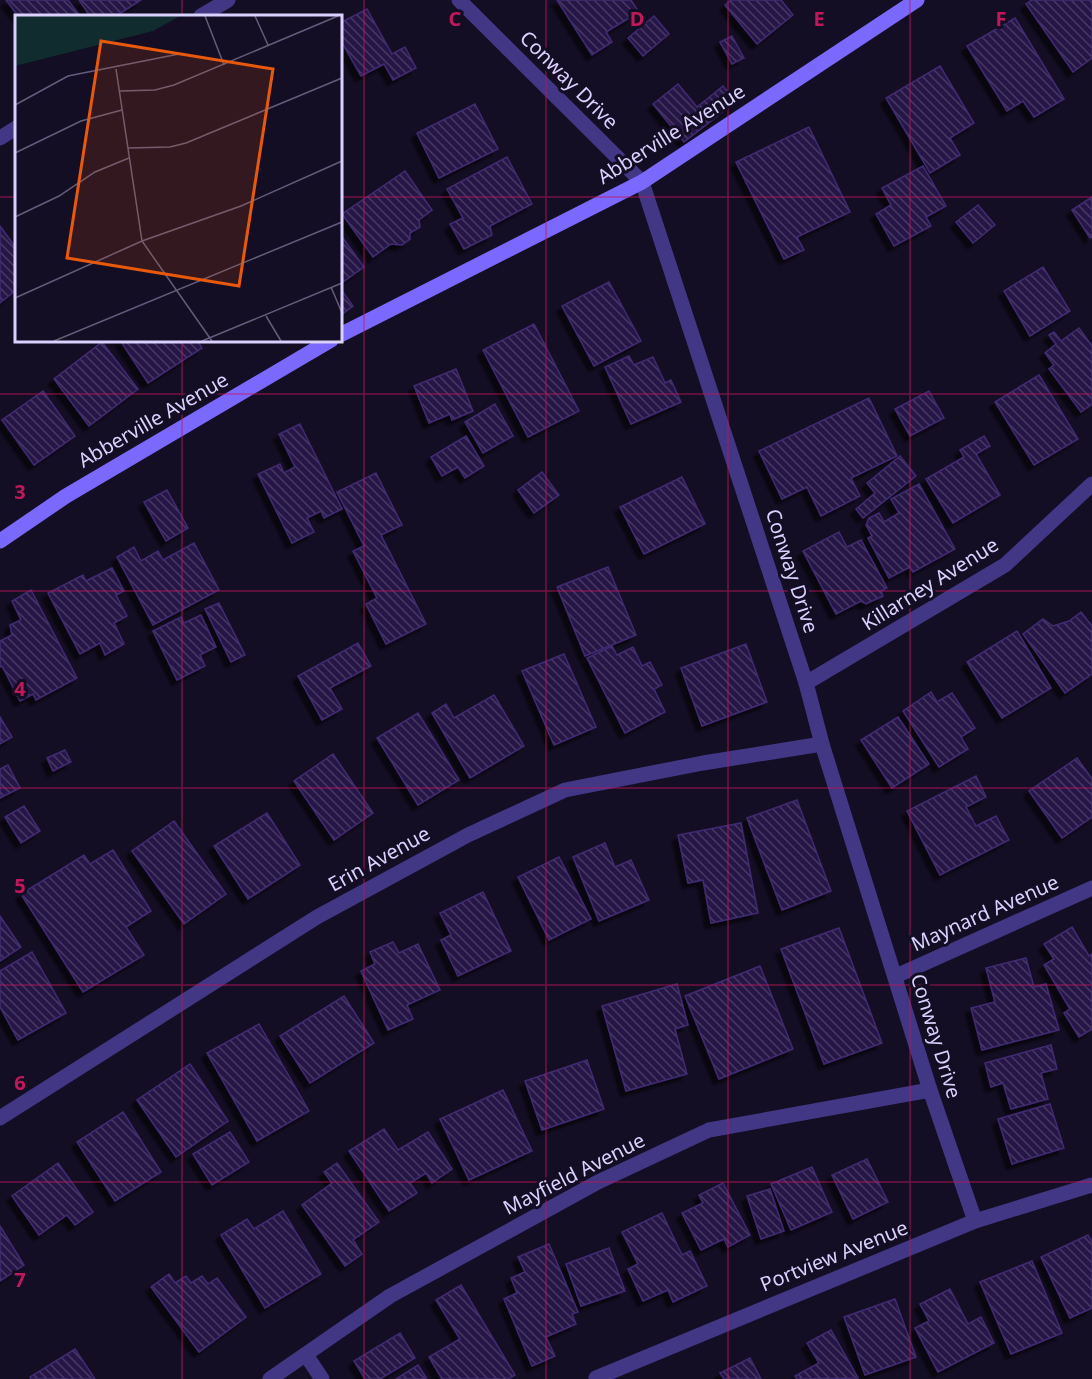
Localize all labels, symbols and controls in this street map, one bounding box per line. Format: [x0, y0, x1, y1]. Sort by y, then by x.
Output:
text: C [449, 5, 462, 32]
text: D [630, 5, 644, 32]
text: E [813, 5, 825, 32]
text: F [996, 5, 1006, 32]
inset map [15, 15, 342, 342]
street label: Conway Drive [514, 25, 624, 135]
street label: Abberville Avenue [592, 77, 750, 190]
street label: Abberville Avenue [73, 366, 233, 474]
text: 3 [14, 478, 26, 505]
street label: Conway Drive [760, 505, 825, 636]
street label: Killarney Avenue [856, 531, 1003, 636]
text: 4 [14, 675, 26, 702]
street label: Erin Avenue [323, 820, 434, 898]
street label: Maynard Avenue [907, 868, 1063, 957]
text: 5 [14, 872, 26, 899]
street label: Conway Drive [905, 970, 968, 1101]
text: 6 [14, 1069, 26, 1096]
street label: Mayfield Avenue [498, 1126, 649, 1221]
street label: Portview Avenue [756, 1214, 912, 1297]
text: 7 [14, 1266, 26, 1293]

